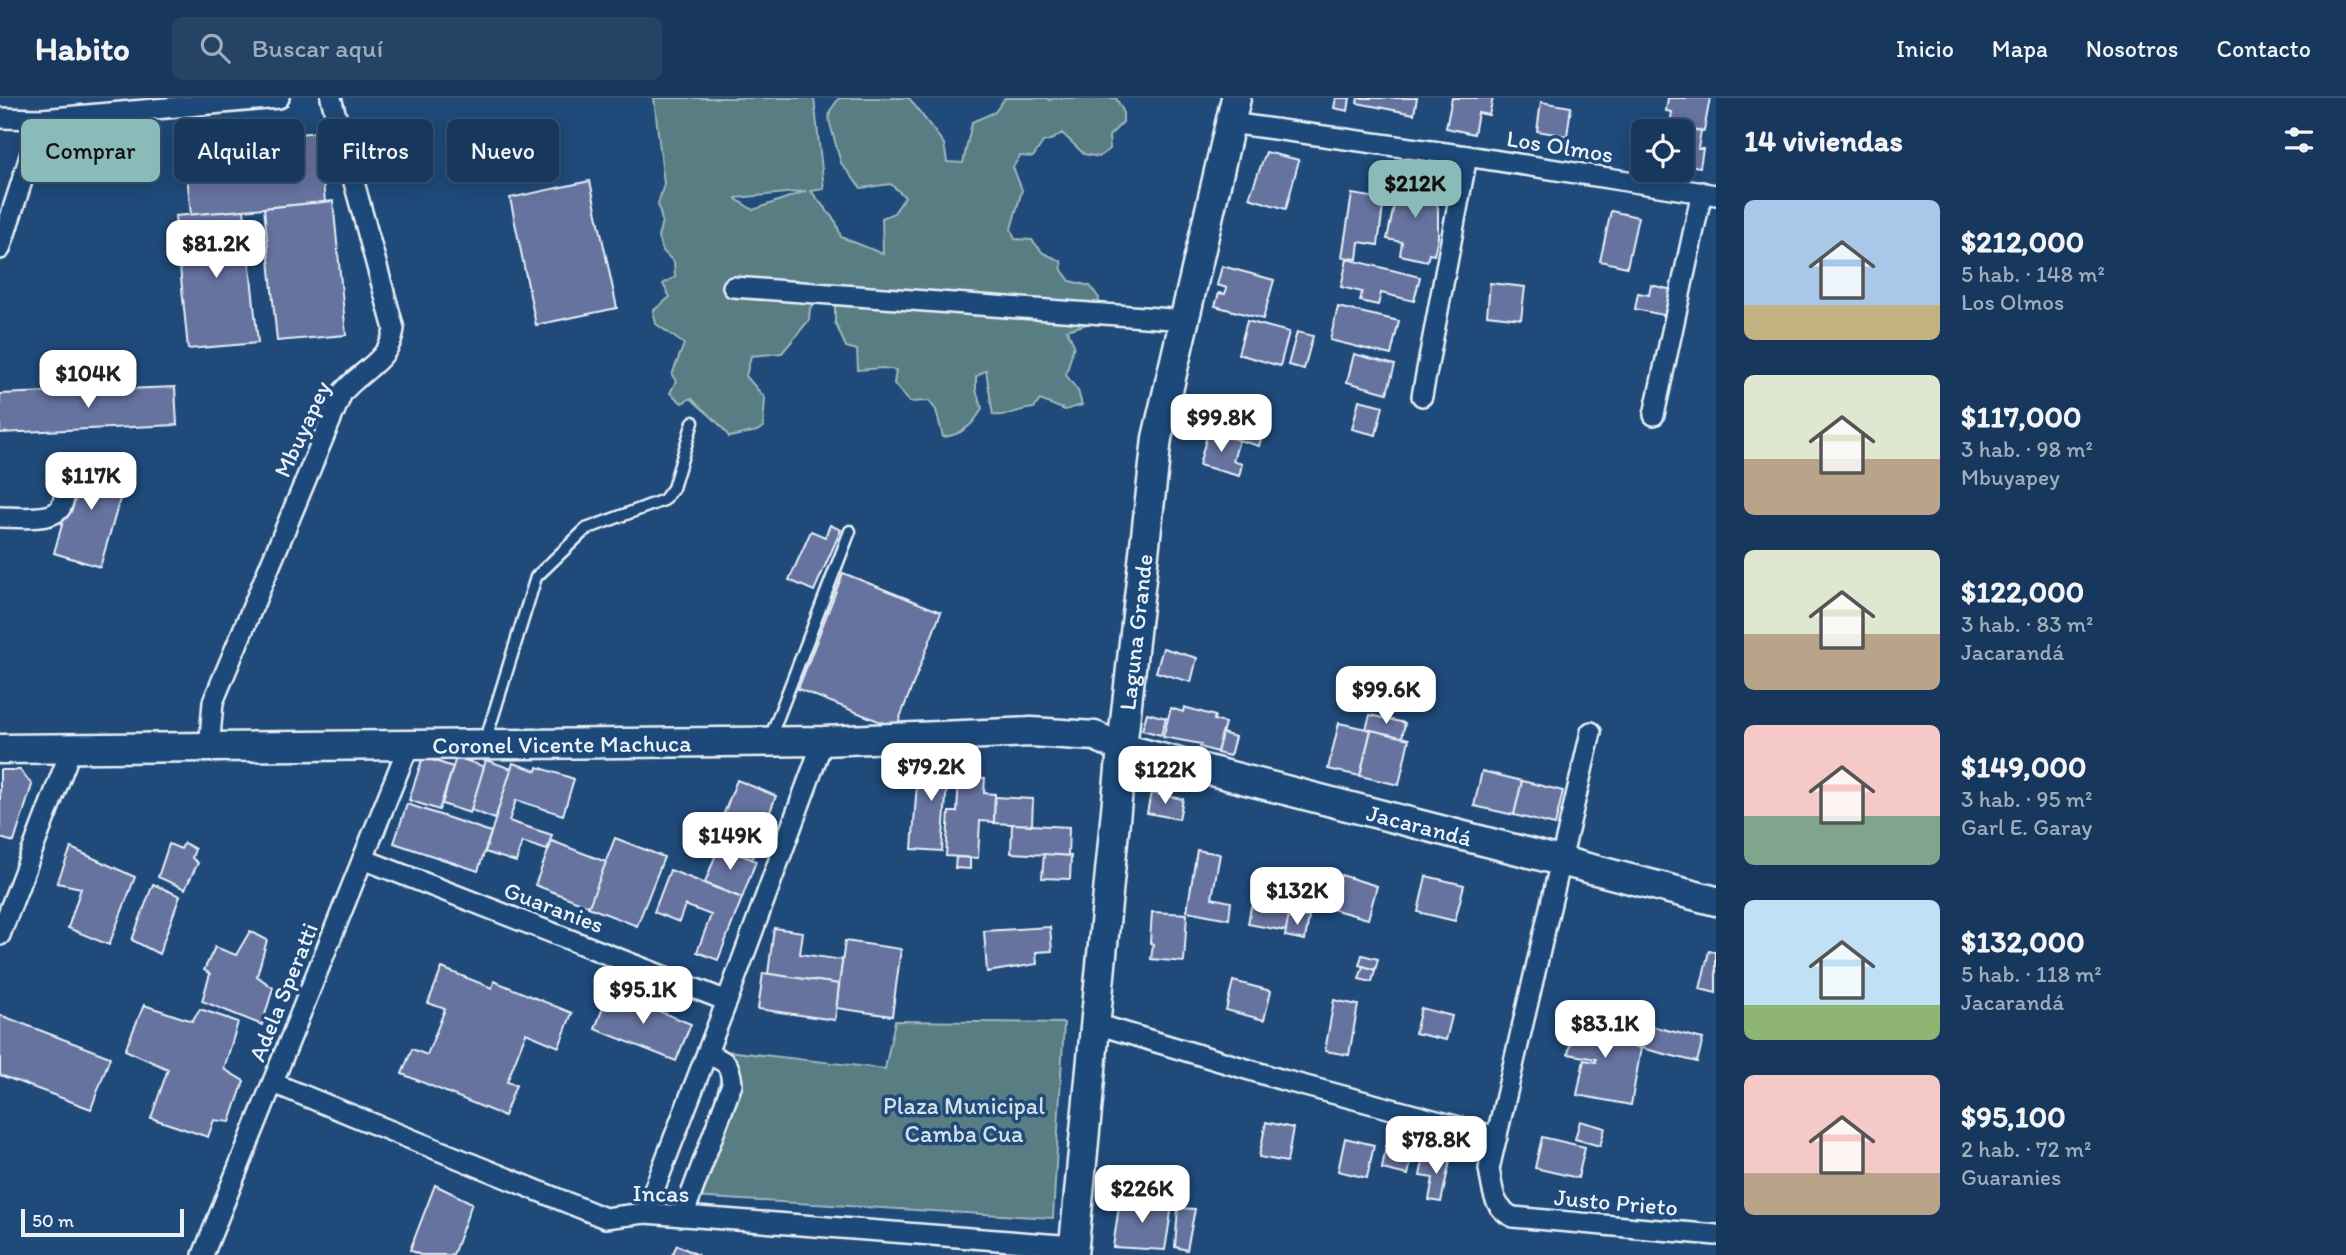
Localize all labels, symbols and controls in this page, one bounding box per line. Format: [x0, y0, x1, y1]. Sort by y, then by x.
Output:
search box [172, 17, 662, 80]
text: Habito [35, 29, 130, 68]
icon: search [196, 29, 234, 67]
text: Buscar aquí [252, 32, 383, 64]
text: Inicio [1896, 34, 1954, 63]
text: Mapa [1992, 34, 2048, 63]
text: Nosotros [2086, 34, 2178, 63]
text: Contacto [2216, 34, 2311, 63]
chip: Comprar [21, 119, 160, 182]
chip: Alquilar [174, 119, 304, 182]
chip: Filtros [318, 119, 433, 182]
chip: Nuevo [447, 119, 559, 182]
map controls [1631, 119, 1694, 182]
button: locate [1631, 119, 1694, 182]
icon: filters [2280, 121, 2318, 159]
text: 14 viviendas [1744, 122, 1903, 159]
street label: Los Olmos [1505, 123, 1615, 169]
pin: $212K [1366, 160, 1464, 220]
text: $212K [1384, 169, 1446, 197]
pin: $81.2K [159, 220, 273, 280]
text: $212,000 [1961, 223, 2084, 260]
icon: home [1800, 228, 1884, 312]
text: $81.2K [182, 229, 250, 257]
text: 5 hab. · 148 m² [1961, 260, 2105, 288]
text: Los Olmos [1961, 288, 2064, 316]
pin: $104K [39, 350, 137, 410]
text: $104K [55, 359, 121, 387]
street label: Mbuyapey [267, 376, 337, 482]
pin: $99.8K [1164, 394, 1278, 454]
text: $117,000 [1961, 398, 2081, 435]
text: $99.8K [1187, 403, 1255, 431]
icon: home [1800, 403, 1884, 487]
text: 3 hab. · 98 m² [1961, 435, 2093, 463]
pin: $117K [42, 452, 140, 512]
text: $117K [61, 461, 121, 489]
text: Mbuyapey [1961, 463, 2060, 491]
street label: Laguna Grande [1112, 552, 1158, 712]
text: $122,000 [1961, 573, 2084, 610]
icon: home [1800, 578, 1884, 662]
text: 3 hab. · 83 m² [1961, 610, 2093, 638]
text: Jacarandá [1961, 638, 2064, 666]
pin: $99.6K [1329, 666, 1443, 726]
text: $99.6K [1352, 675, 1420, 703]
street label: Coronel Vicente Machuca [432, 728, 692, 759]
pin: $79.2K [874, 744, 988, 803]
pin: $122K [1116, 746, 1214, 806]
text: $149,000 [1961, 748, 2086, 785]
text: $79.2K [897, 752, 965, 780]
icon: home [1800, 753, 1884, 837]
text: $122K [1134, 755, 1196, 783]
text: 3 hab. · 95 m² [1961, 785, 2092, 813]
street label: Jacarandá [1364, 797, 1476, 852]
pin: $149K [681, 812, 779, 872]
text: Garl E. Garay [1961, 813, 2092, 841]
text: $149K [699, 821, 761, 849]
pin: $132K [1248, 868, 1346, 927]
street label: Guaranies [500, 875, 608, 939]
text: $132K [1266, 876, 1328, 904]
street label: Adela Speratti [242, 918, 324, 1066]
text: $132,000 [1961, 923, 2085, 960]
icon: home [1800, 928, 1884, 1012]
text: 5 hab. · 118 m² [1961, 960, 2102, 988]
pin: $95.1K [586, 967, 700, 1026]
text: $95.1K [610, 975, 676, 1003]
text: Jacarandá [1961, 988, 2064, 1016]
pin: $83.1K [1548, 1000, 1662, 1060]
text: $83.1K [1571, 1009, 1639, 1037]
park label: Plaza Municipal Camba Cua [883, 1091, 1045, 1148]
text: $95,100 [1961, 1098, 2066, 1135]
icon: home [1800, 1103, 1884, 1187]
pin: $78.8K [1379, 1116, 1493, 1176]
text: $78.8K [1402, 1125, 1470, 1153]
text: 2 hab. · 72 m² [1961, 1135, 2091, 1163]
text: Guaranies [1961, 1163, 2061, 1191]
pin: $226K [1093, 1166, 1191, 1225]
text: $226K [1111, 1174, 1173, 1202]
street label: Incas [632, 1178, 690, 1208]
street label: Justo Prieto [1553, 1182, 1679, 1222]
scale bar [21, 1206, 184, 1238]
text: 50 m [32, 1209, 74, 1232]

